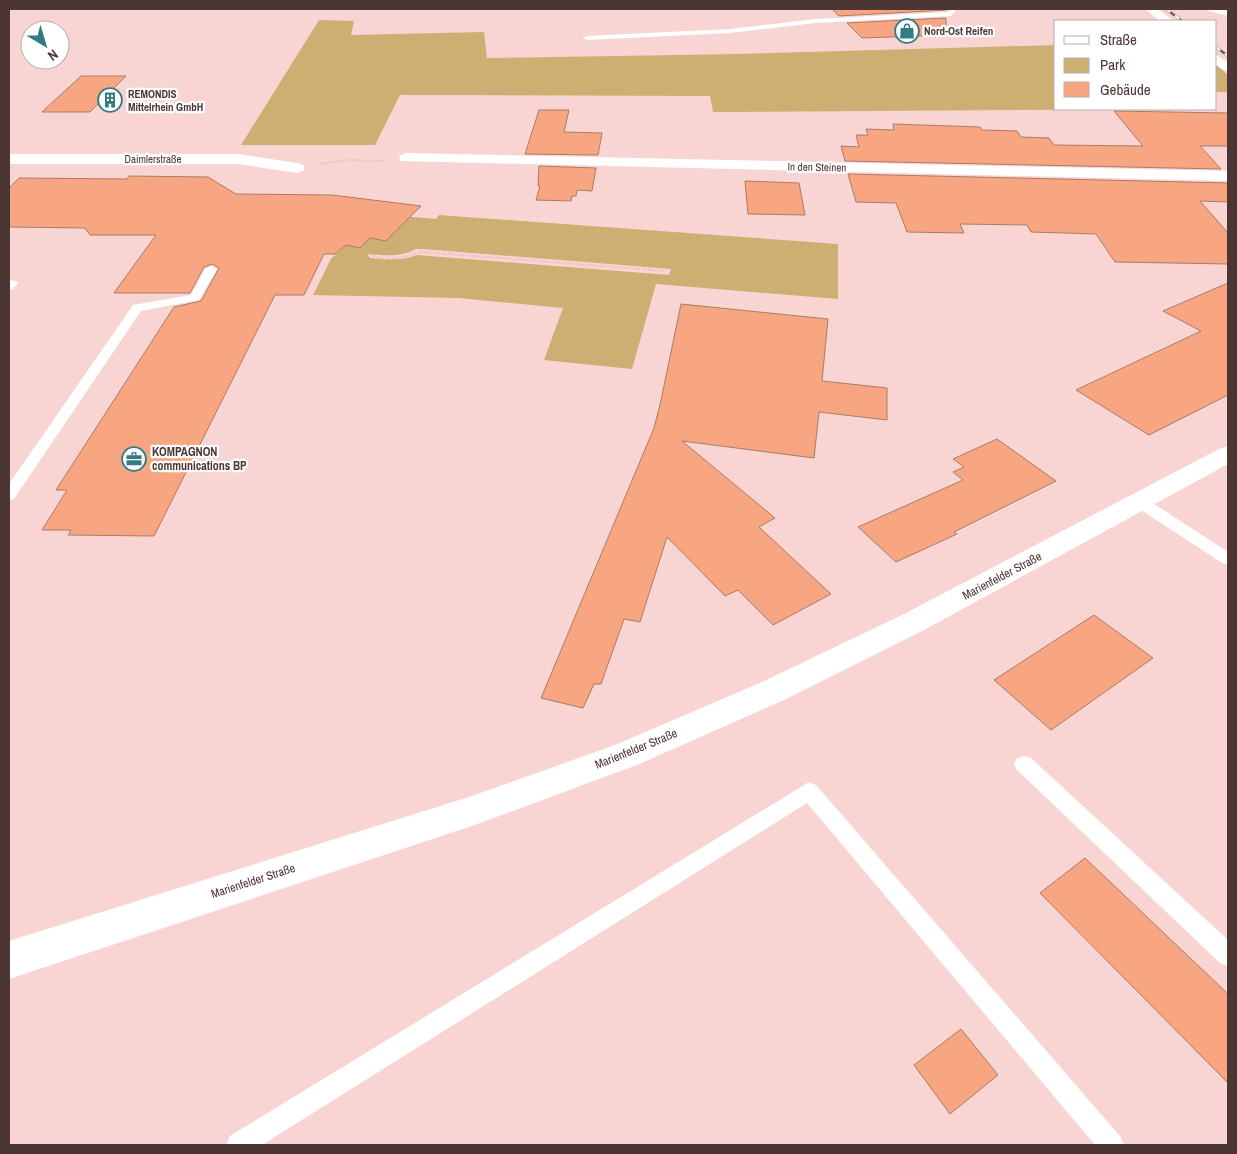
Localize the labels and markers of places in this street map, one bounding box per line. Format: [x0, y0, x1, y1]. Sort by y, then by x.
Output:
shop icon: Nord-Ost Reifen [894, 18, 920, 44]
place label: Nord-Ost Reifen [924, 24, 993, 38]
building icon: REMONDIS Mittelrhein GmbH [97, 87, 123, 113]
place label: REMONDIS Mittelrhein GmbH [128, 87, 203, 114]
place label: KOMPAGNON communications BP [152, 444, 247, 474]
office icon: KOMPAGNON communications BP [121, 446, 147, 472]

